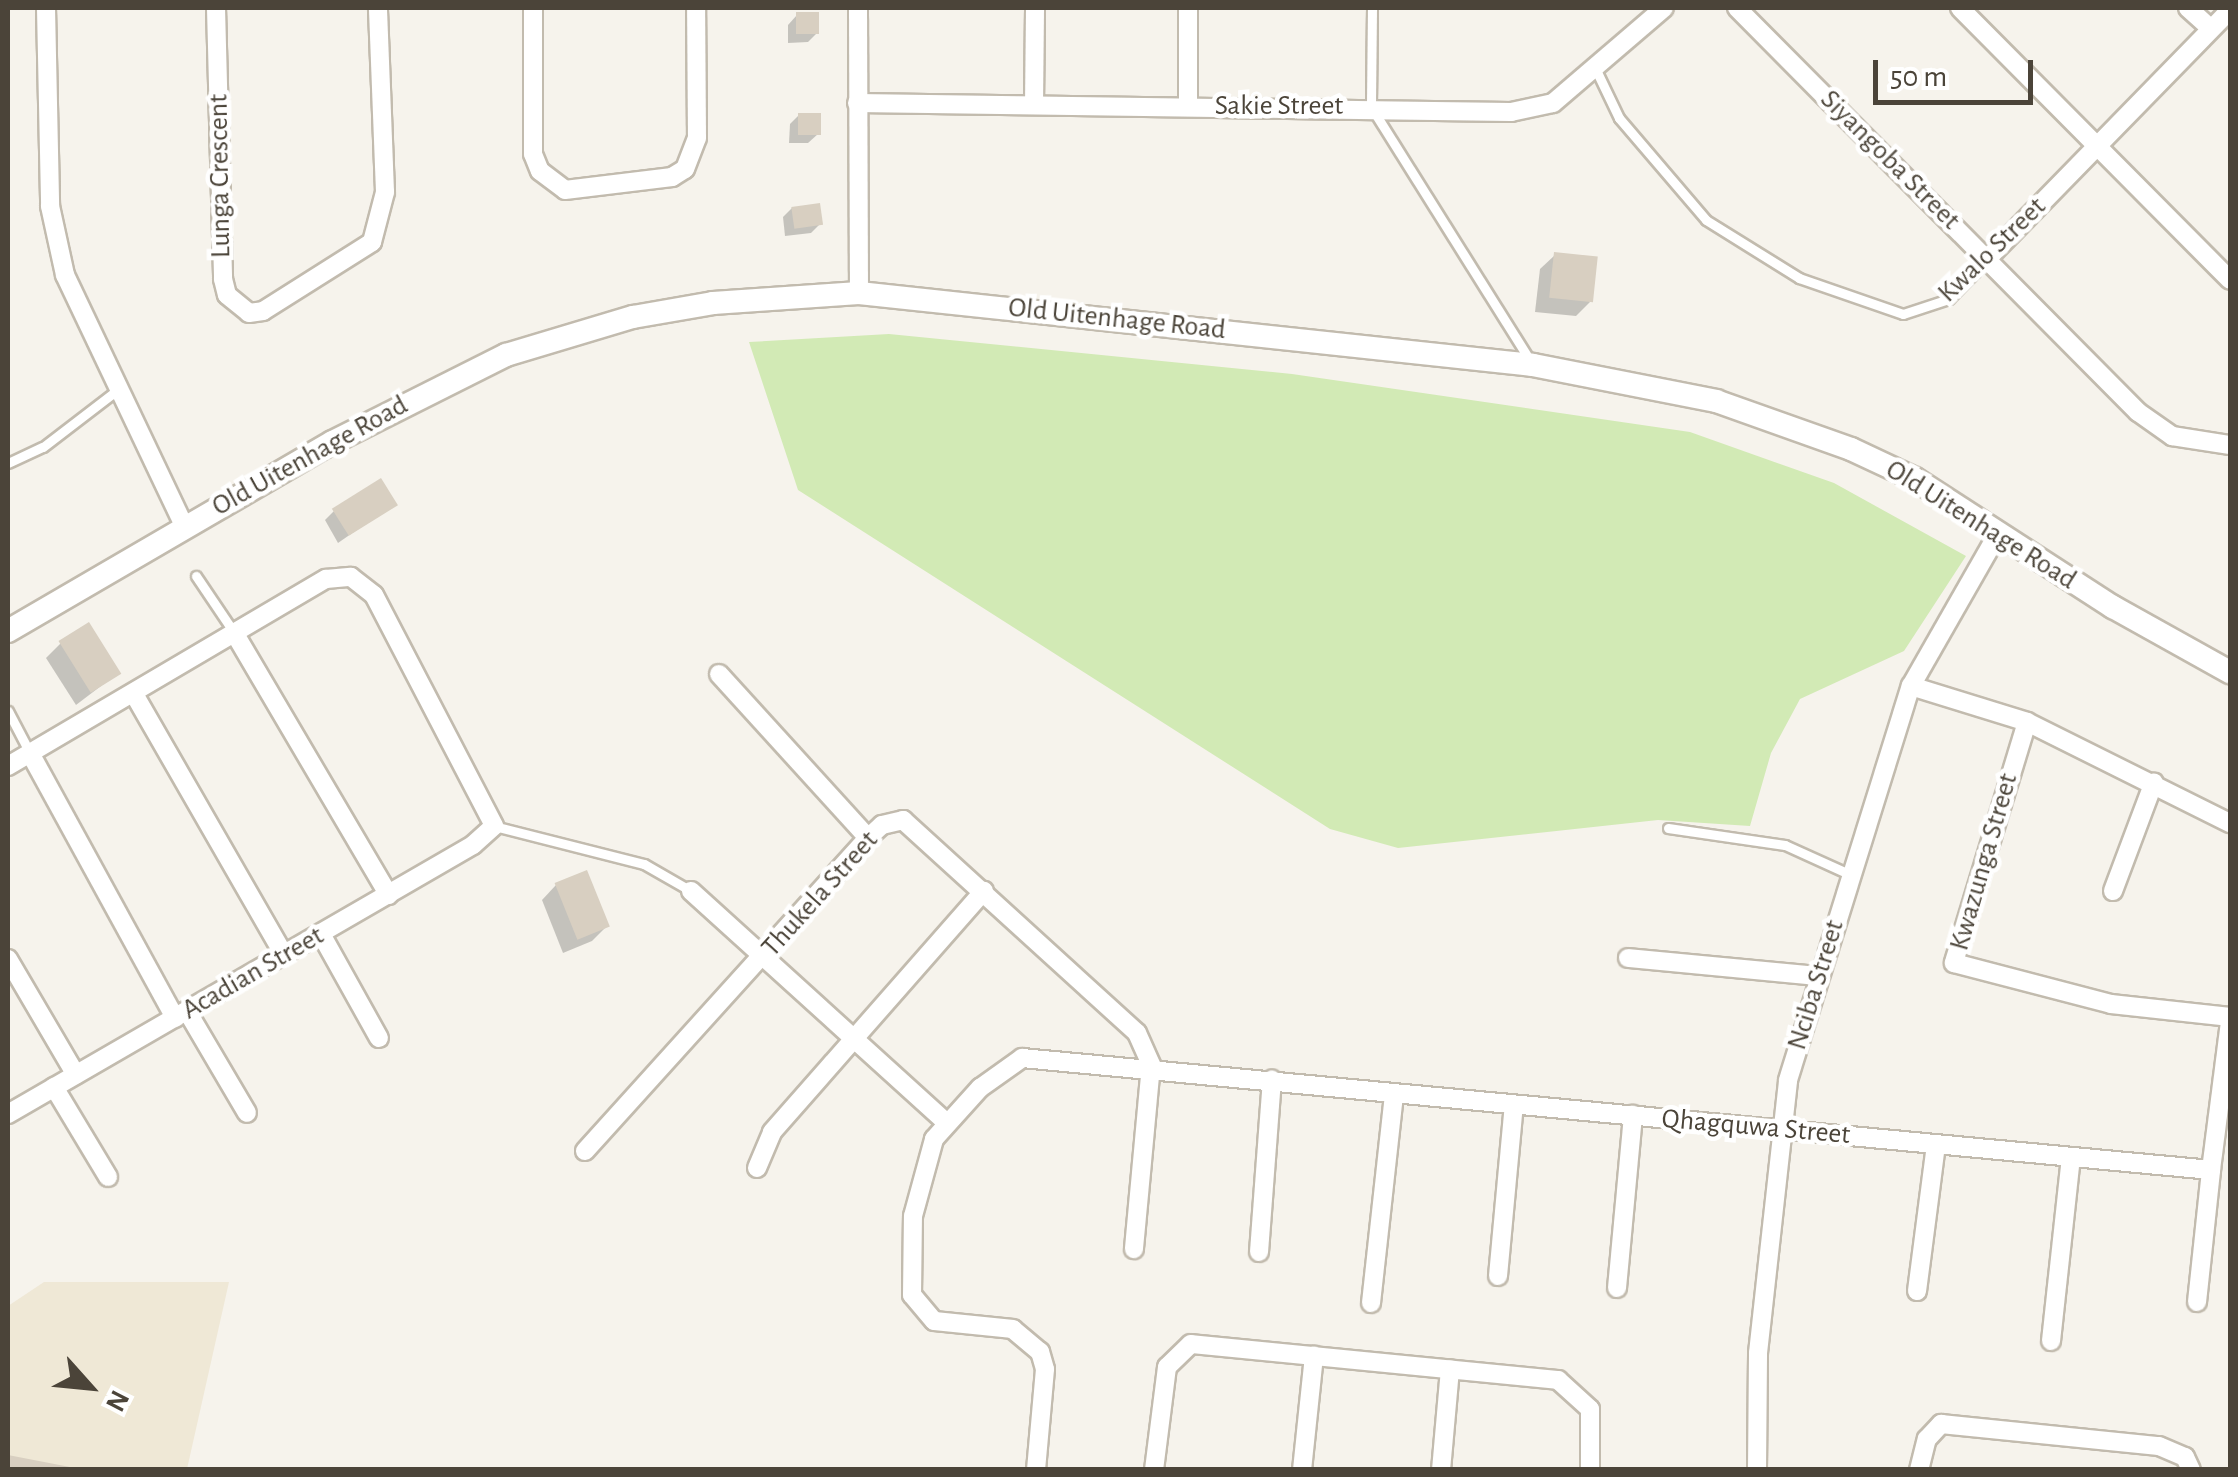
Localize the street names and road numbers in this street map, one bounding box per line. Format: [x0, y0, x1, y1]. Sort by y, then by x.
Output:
street label: Siyangoba Street [1813, 83, 1967, 237]
street label: Sakie Street [1215, 89, 1343, 123]
street label: Lunga Crescent [202, 94, 238, 258]
street label: Kwalo Street [1931, 190, 2053, 310]
street label: Old Uitenhage Road [1007, 291, 1227, 347]
street label: Old Uitenhage Road [206, 388, 414, 524]
street label: Old Uitenhage Road [1880, 453, 2082, 597]
street label: Kwazunga Street [1943, 770, 2025, 954]
street label: Thukela Street [755, 824, 885, 964]
street label: Nciba Street [1780, 916, 1852, 1054]
street label: Acadian Street [176, 919, 330, 1027]
street label: Qhagquwa Street [1660, 1102, 1852, 1152]

